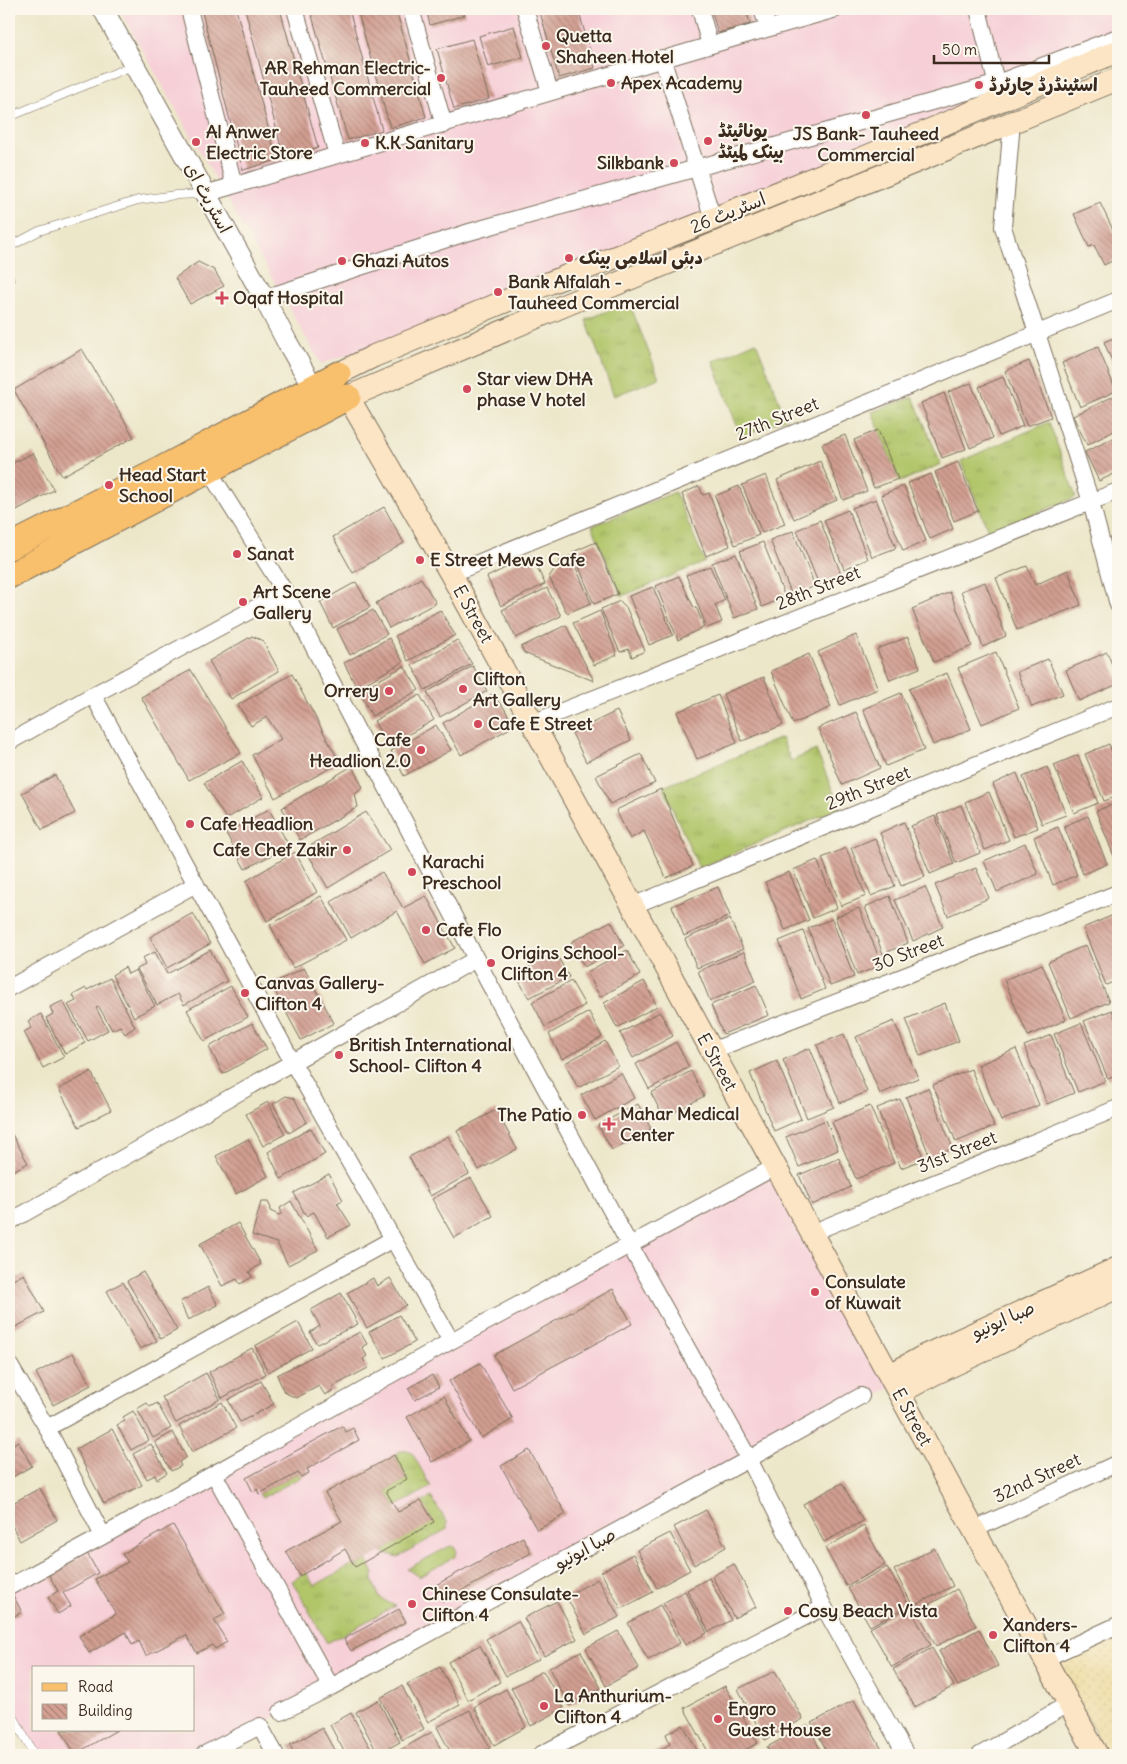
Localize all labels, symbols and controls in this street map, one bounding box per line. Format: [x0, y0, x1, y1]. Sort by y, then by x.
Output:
place label: Quetta Shaheen Hotel [556, 24, 674, 68]
scale bar [934, 32, 1050, 64]
marker: Quetta Shaheen Hotel [540, 40, 552, 52]
text: 50 m [942, 40, 977, 59]
place label: AR Rehman Electric- Tauheed Commercial [260, 56, 431, 100]
place label: Apex Academy [621, 71, 743, 94]
marker: AR Rehman Electric- Tauheed Commercial [435, 72, 447, 84]
place label: اسٹینڈرڈ چارٹرڈ [989, 73, 1098, 96]
marker: Apex Academy [605, 77, 617, 89]
marker: اسٹینڈرڈ چارٹرڈ [973, 79, 985, 91]
marker: JS Bank- Tauheed Commercial [860, 109, 872, 121]
place label: یونائیٹڈ بینک لمیٹڈ [718, 119, 784, 163]
place label: Al Anwer Electric Store [206, 120, 313, 164]
place label: JS Bank- Tauheed Commercial [793, 122, 940, 166]
place label: K.K Sanitary [375, 131, 474, 154]
marker: یونائیٹڈ بینک لمیٹڈ [702, 135, 714, 147]
marker: Al Anwer Electric Store [190, 136, 202, 148]
marker: K.K Sanitary [359, 137, 371, 149]
place label: Silkbank [597, 151, 664, 174]
marker: Silkbank [668, 157, 680, 169]
street label: اسٹریٹ ای [180, 158, 237, 237]
street label: اسٹریٹ 26 [687, 187, 769, 238]
place label: دبئی اسلامی بینک [579, 246, 703, 270]
place label: Ghazi Autos [352, 249, 449, 272]
marker: دبئی اسلامی بینک [563, 252, 575, 264]
marker: Ghazi Autos [336, 255, 348, 267]
place label: Bank Alfalah - Tauheed Commercial [508, 270, 679, 314]
place label: Oqaf Hospital [233, 286, 343, 309]
marker: Bank Alfalah - Tauheed Commercial [492, 286, 504, 298]
marker: Oqaf Hospital [215, 291, 229, 305]
place label: Star view DHA phase V hotel [477, 367, 593, 411]
marker: Star view DHA phase V hotel [461, 383, 473, 395]
street label: 27th Street [732, 391, 822, 446]
place label: Head Start School [119, 463, 207, 507]
marker: Head Start School [103, 479, 115, 491]
place label: Sanat [247, 542, 295, 565]
marker: Sanat [231, 548, 243, 560]
place label: E Street Mews Cafe [430, 548, 585, 571]
marker: E Street Mews Cafe [414, 554, 426, 566]
street label: 28th Street [772, 560, 863, 615]
place label: Art Scene Gallery [253, 580, 331, 624]
street label: E Street [448, 581, 499, 647]
marker: Art Scene Gallery [237, 596, 249, 608]
place label: Clifton Art Gallery [473, 667, 561, 711]
place label: Orrery [324, 679, 379, 702]
marker: Clifton Art Gallery [457, 683, 469, 695]
marker: Orrery [383, 685, 395, 697]
place label: Cafe E Street [488, 712, 593, 735]
marker: Cafe E Street [472, 718, 484, 730]
place label: Cafe Headlion 2.0 [309, 728, 411, 772]
marker: Cafe Headlion 2.0 [415, 744, 427, 756]
street label: 29th Street [822, 760, 913, 815]
place label: Cafe Headlion [200, 812, 314, 835]
marker: Cafe Headlion [184, 818, 196, 830]
place label: Cafe Chef Zakir [213, 838, 338, 861]
marker: Cafe Chef Zakir [341, 844, 353, 856]
place label: Karachi Preschool [422, 850, 501, 894]
marker: Karachi Preschool [406, 866, 418, 878]
place label: Cafe Flo [436, 918, 502, 941]
marker: Cafe Flo [420, 924, 432, 936]
street label: 30 Street [869, 928, 947, 977]
place label: Origins School- Clifton 4 [501, 941, 625, 985]
marker: Origins School- Clifton 4 [485, 957, 497, 969]
place label: Canvas Gallery- Clifton 4 [255, 971, 385, 1015]
marker: Canvas Gallery- Clifton 4 [239, 987, 251, 999]
street label: E Street [692, 1029, 743, 1095]
place label: British International School- Clifton 4 [349, 1033, 512, 1077]
marker: British International School- Clifton 4 [333, 1049, 345, 1061]
place label: Mahar Medical Center [620, 1102, 739, 1146]
place label: The Patio [497, 1103, 572, 1126]
marker: The Patio [576, 1109, 588, 1121]
marker: Mahar Medical Center [602, 1117, 616, 1131]
street label: 31st Street [914, 1125, 1000, 1178]
place label: Consulate of Kuwait [825, 1270, 906, 1314]
marker: Consulate of Kuwait [809, 1286, 821, 1298]
street label: صبا ایونیو [967, 1295, 1038, 1344]
street label: E Street [887, 1384, 938, 1450]
street label: 32nd Street [990, 1447, 1084, 1508]
street label: صبا ایونیو [549, 1522, 620, 1575]
place label: Chinese Consulate- Clifton 4 [422, 1582, 579, 1626]
marker: Chinese Consulate- Clifton 4 [406, 1598, 418, 1610]
place label: Cosy Beach Vista [798, 1599, 938, 1622]
marker: Cosy Beach Vista [782, 1605, 794, 1617]
place label: Xanders- Clifton 4 [1003, 1613, 1078, 1657]
marker: Xanders- Clifton 4 [987, 1629, 999, 1641]
legend [32, 1666, 195, 1732]
text: Road [78, 1677, 113, 1696]
place label: La Anthurium- Clifton 4 [554, 1684, 672, 1728]
place label: Engro Guest House [728, 1697, 831, 1741]
marker: La Anthurium- Clifton 4 [538, 1700, 550, 1712]
text: Building [78, 1701, 133, 1720]
marker: Engro Guest House [712, 1713, 724, 1725]

